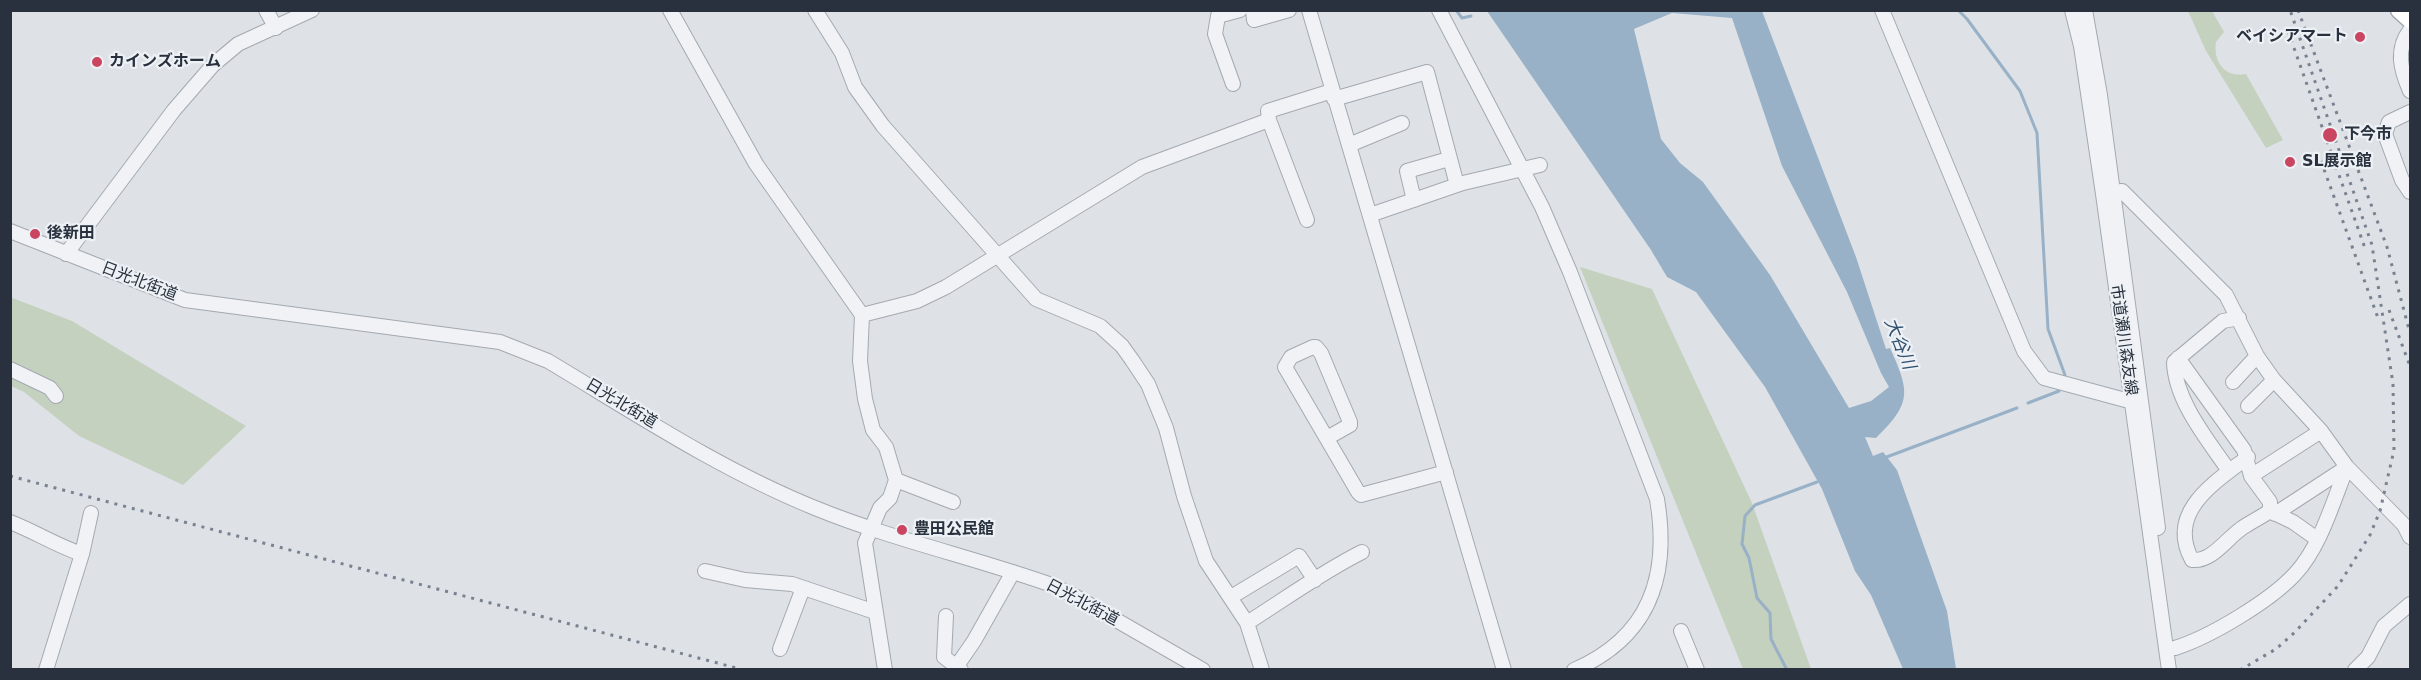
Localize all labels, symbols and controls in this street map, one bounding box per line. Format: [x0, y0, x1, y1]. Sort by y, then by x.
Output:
place label: ベイシアマート [2236, 27, 2348, 47]
marker: ベイシアマート [2353, 30, 2367, 44]
place label: カインズホーム [109, 52, 221, 72]
marker: カインズホーム [90, 55, 104, 69]
place label: 下今市 [2344, 125, 2392, 145]
marker: 下今市 [2321, 126, 2339, 144]
place label: SL展示館 [2302, 152, 2372, 172]
marker: SL展示館 [2283, 155, 2297, 169]
place label: 後新田 [47, 224, 95, 244]
marker: 後新田 [28, 227, 42, 241]
street label: 日光北街道 [98, 259, 180, 305]
street label: 市道瀬川森友線 [2106, 283, 2140, 397]
water label: 大谷川 [1879, 315, 1919, 373]
street label: 日光北街道 [582, 375, 660, 433]
place label: 豊田公民館 [914, 520, 994, 540]
marker: 豊田公民館 [895, 523, 909, 537]
street label: 日光北街道 [1042, 576, 1122, 630]

